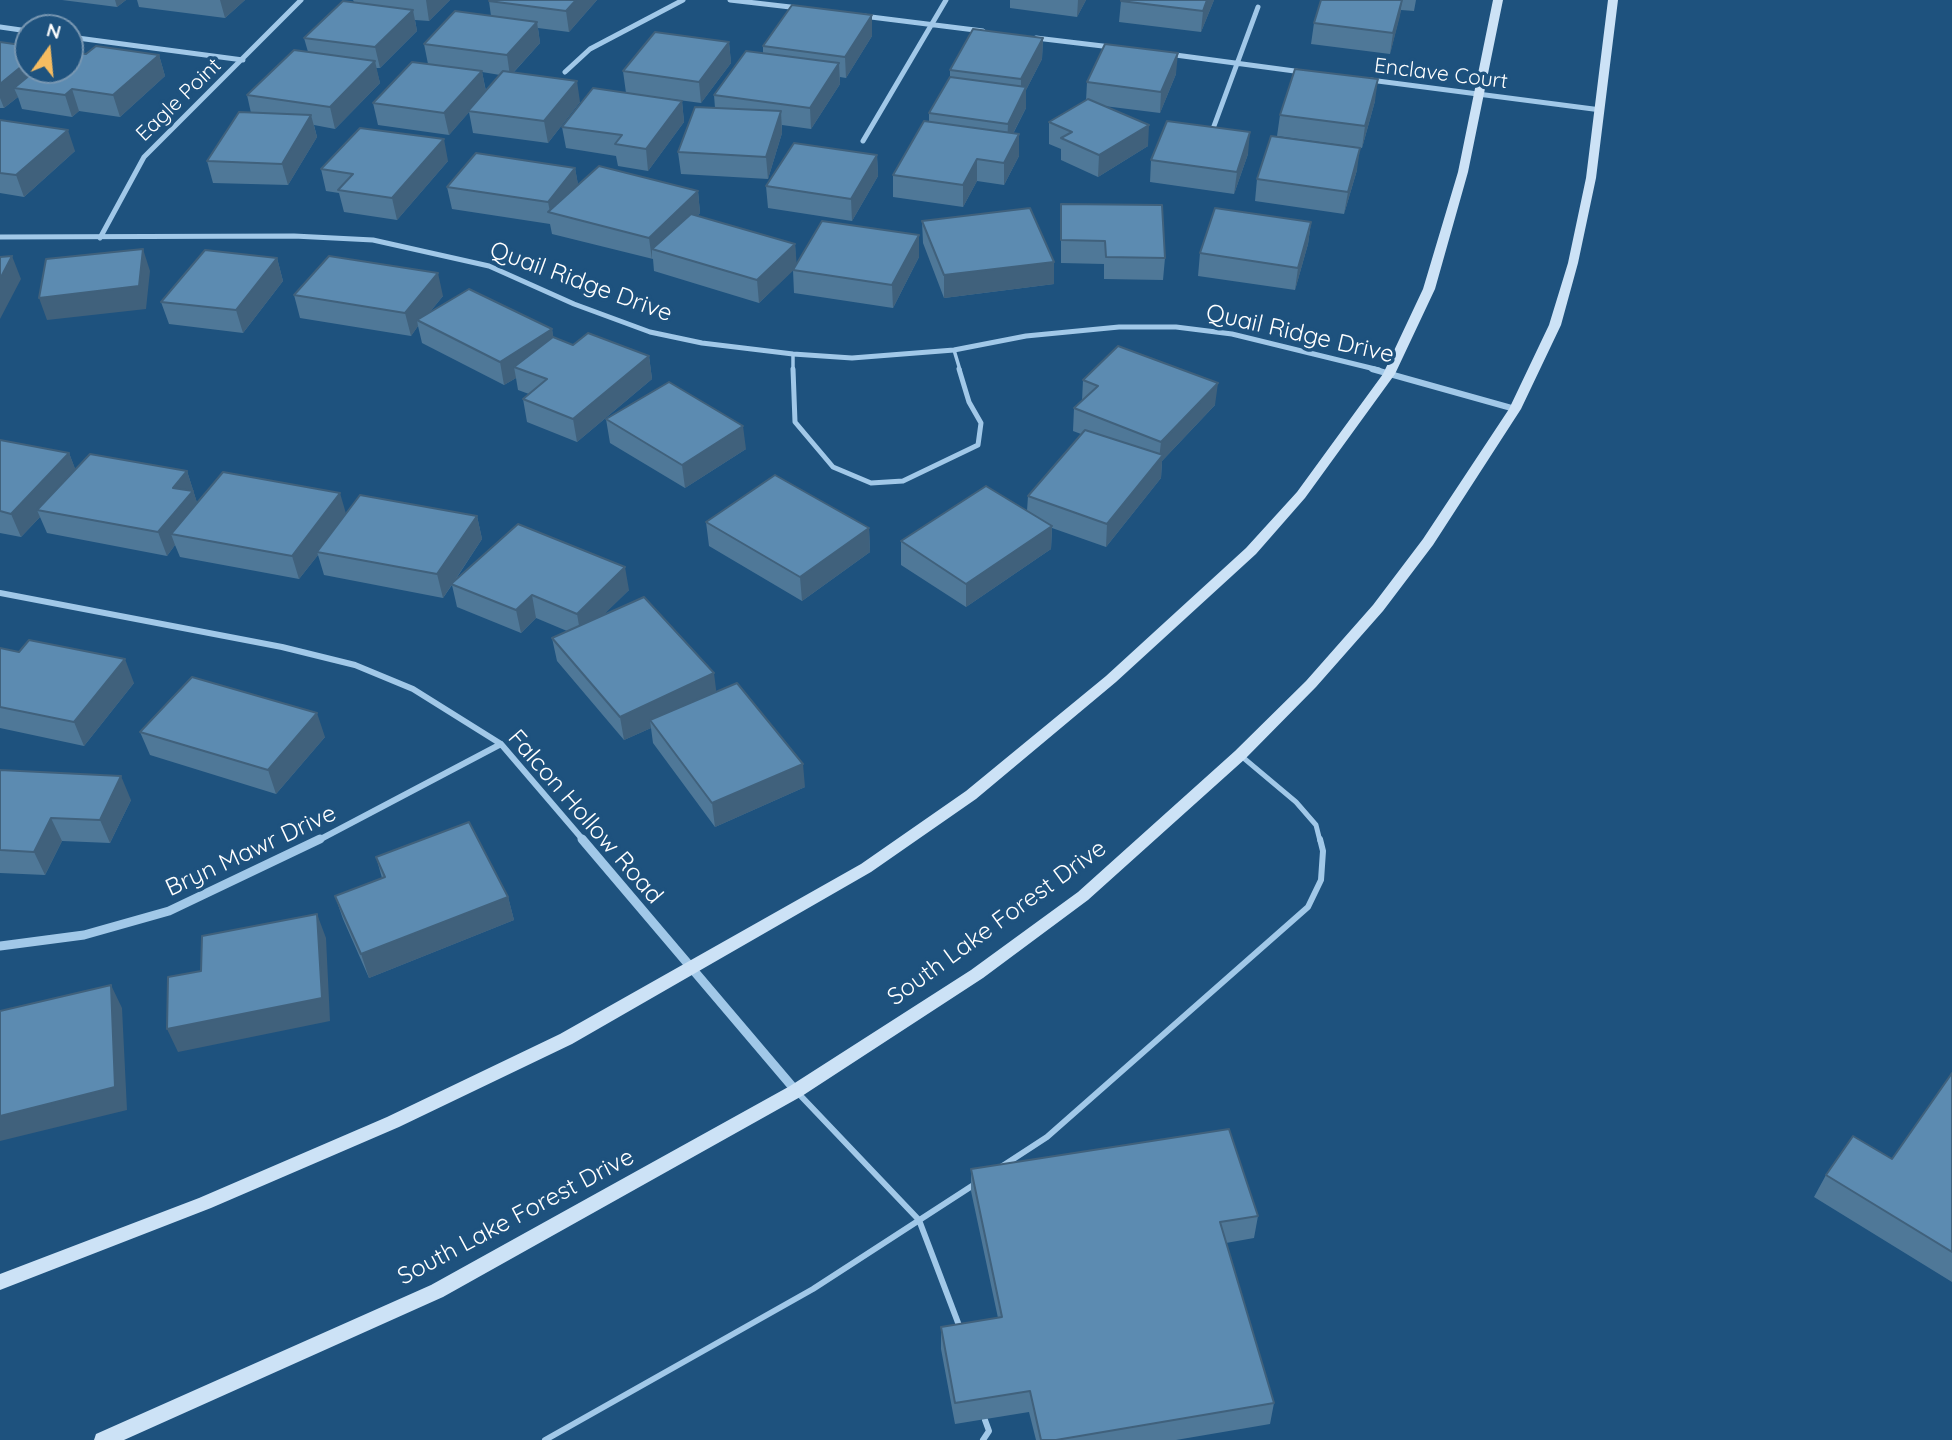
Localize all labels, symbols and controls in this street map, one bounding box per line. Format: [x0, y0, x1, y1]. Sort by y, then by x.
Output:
north arrow [14, 14, 84, 84]
text: N [44, 17, 64, 44]
street label: Eagle Point [131, 53, 227, 147]
street label: Enclave Court [1373, 53, 1509, 95]
street label: Quail Ridge Drive [486, 236, 676, 328]
street label: Quail Ridge Drive [1203, 298, 1397, 370]
street label: Falcon Hollow Road [501, 724, 669, 910]
street label: Bryn Mawr Drive [161, 799, 341, 903]
street label: South Lake Forest Drive [882, 834, 1112, 1012]
street label: South Lake Forest Drive [393, 1142, 639, 1292]

